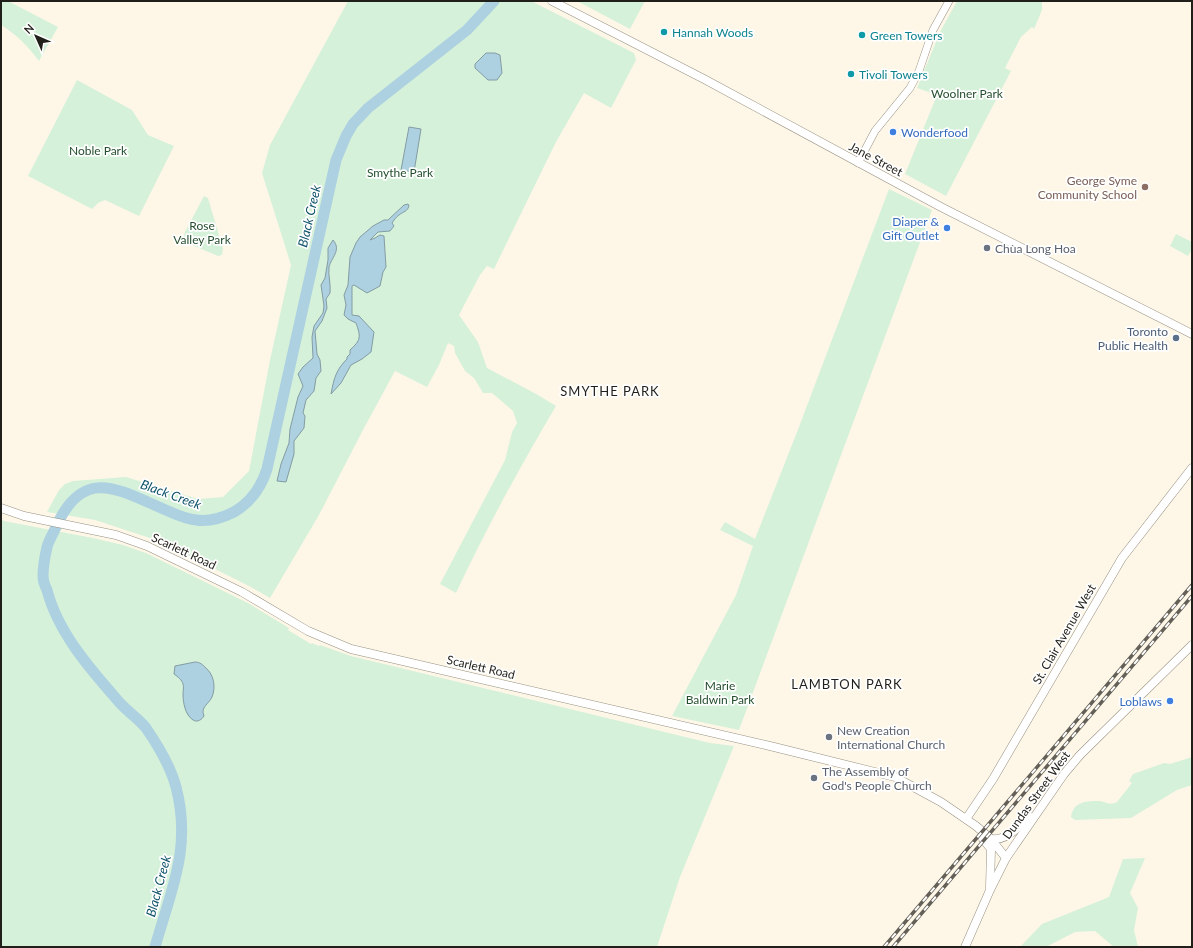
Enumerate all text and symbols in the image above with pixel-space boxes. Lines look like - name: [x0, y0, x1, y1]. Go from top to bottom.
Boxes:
- north arrow: [16, 16, 56, 56]
- text: N: [21, 21, 36, 36]
- place label: Hannah Woods: [672, 25, 753, 40]
- marker: Hannah Woods: [659, 27, 669, 37]
- place label: Green Towers: [870, 28, 942, 43]
- marker: Green Towers: [857, 30, 867, 40]
- place label: Tivoli Towers: [859, 67, 928, 82]
- marker: Tivoli Towers: [846, 69, 856, 79]
- park label: Woolner Park: [931, 86, 1004, 101]
- place label: Wonderfood: [901, 125, 968, 140]
- marker: Wonderfood: [888, 127, 898, 137]
- street label: Jane Street: [847, 139, 906, 180]
- park label: Noble Park: [69, 143, 128, 158]
- park label: Smythe Park: [367, 165, 434, 180]
- place label: George Syme Community School: [1038, 173, 1137, 202]
- marker: George Syme Community School: [1140, 182, 1150, 192]
- water label: Black Creek: [294, 183, 324, 249]
- place label: Diaper & Gift Outlet: [882, 214, 940, 243]
- park label: Rose Valley Park: [173, 218, 232, 247]
- marker: Diaper & Gift Outlet: [942, 223, 952, 233]
- place label: Chùa Long Hoa: [995, 241, 1076, 256]
- marker: Chùa Long Hoa: [982, 243, 992, 253]
- place label: Toronto Public Health: [1098, 324, 1168, 353]
- marker: Toronto Public Health: [1171, 333, 1181, 343]
- district label: SMYTHE PARK: [560, 383, 660, 399]
- water label: Black Creek: [139, 476, 204, 513]
- street label: Scarlett Road: [149, 530, 219, 572]
- street label: St. Clair Avenue West: [1029, 581, 1099, 687]
- street label: Scarlett Road: [445, 652, 517, 682]
- district label: LAMBTON PARK: [791, 676, 903, 692]
- park label: Marie Baldwin Park: [686, 678, 755, 707]
- place label: Loblaws: [1119, 694, 1162, 709]
- marker: Loblaws: [1165, 696, 1175, 706]
- place label: New Creation International Church: [837, 723, 945, 752]
- marker: New Creation International Church: [824, 732, 834, 742]
- street label: Dundas Street West: [999, 747, 1073, 842]
- place label: The Assembly of God's People Church: [822, 764, 932, 793]
- marker: The Assembly of God's People Church: [809, 773, 819, 783]
- water label: Black Creek: [142, 853, 174, 919]

